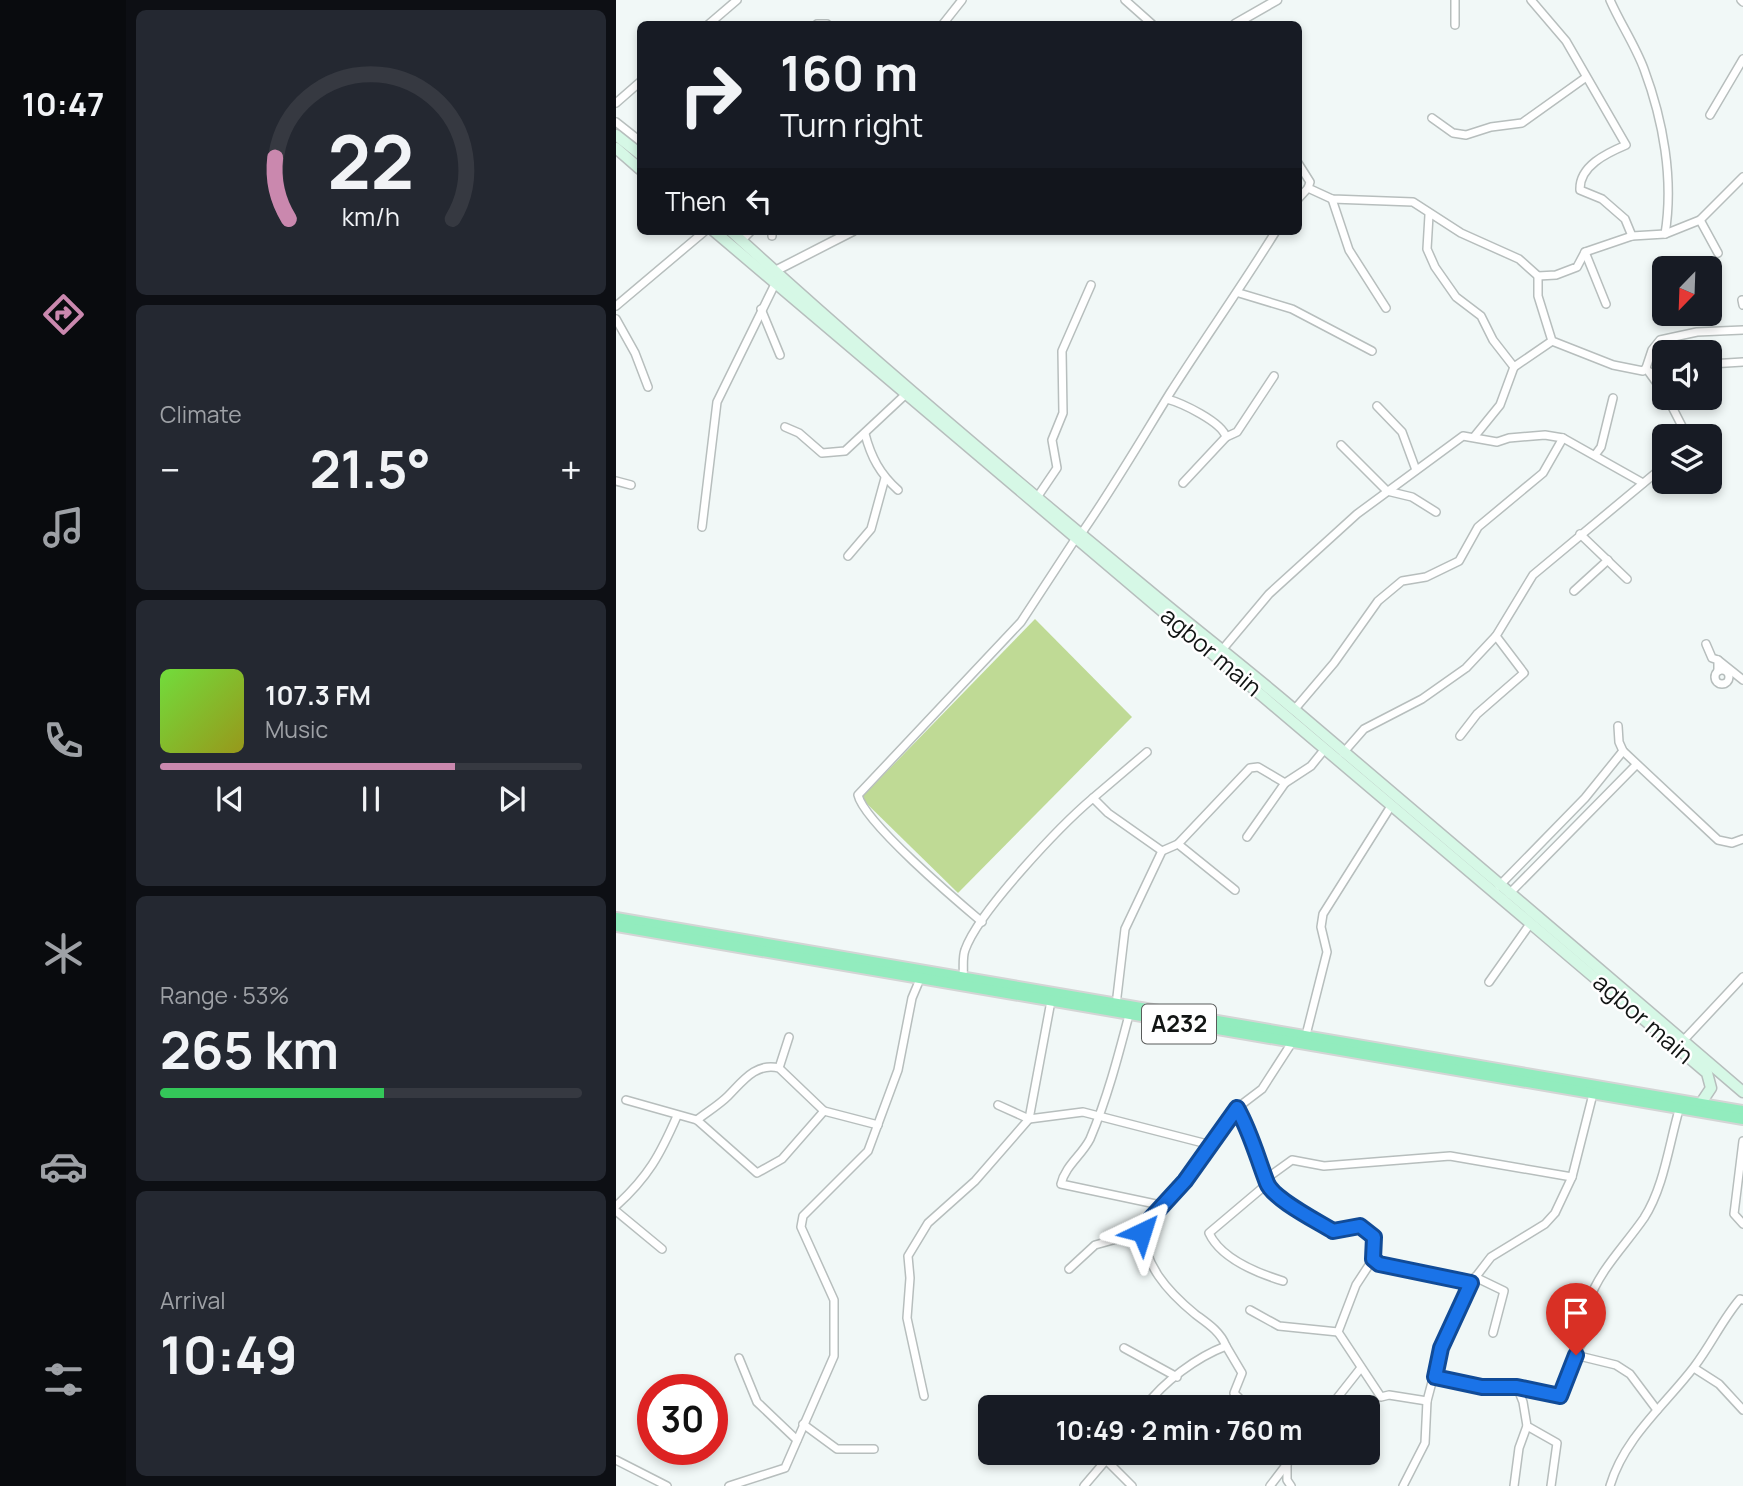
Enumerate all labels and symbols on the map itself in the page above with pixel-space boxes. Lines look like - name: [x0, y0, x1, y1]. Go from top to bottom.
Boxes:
- north arrow: [1652, 256, 1722, 326]
- street label: agbor main: [1154, 599, 1270, 703]
- street label: agbor main: [1587, 965, 1701, 1071]
- road number: A232: [1142, 1004, 1216, 1044]
- position arrow: [1105, 1195, 1179, 1269]
- pin: [1546, 1283, 1606, 1355]
- speed limit sign: 30: [637, 1374, 728, 1465]

